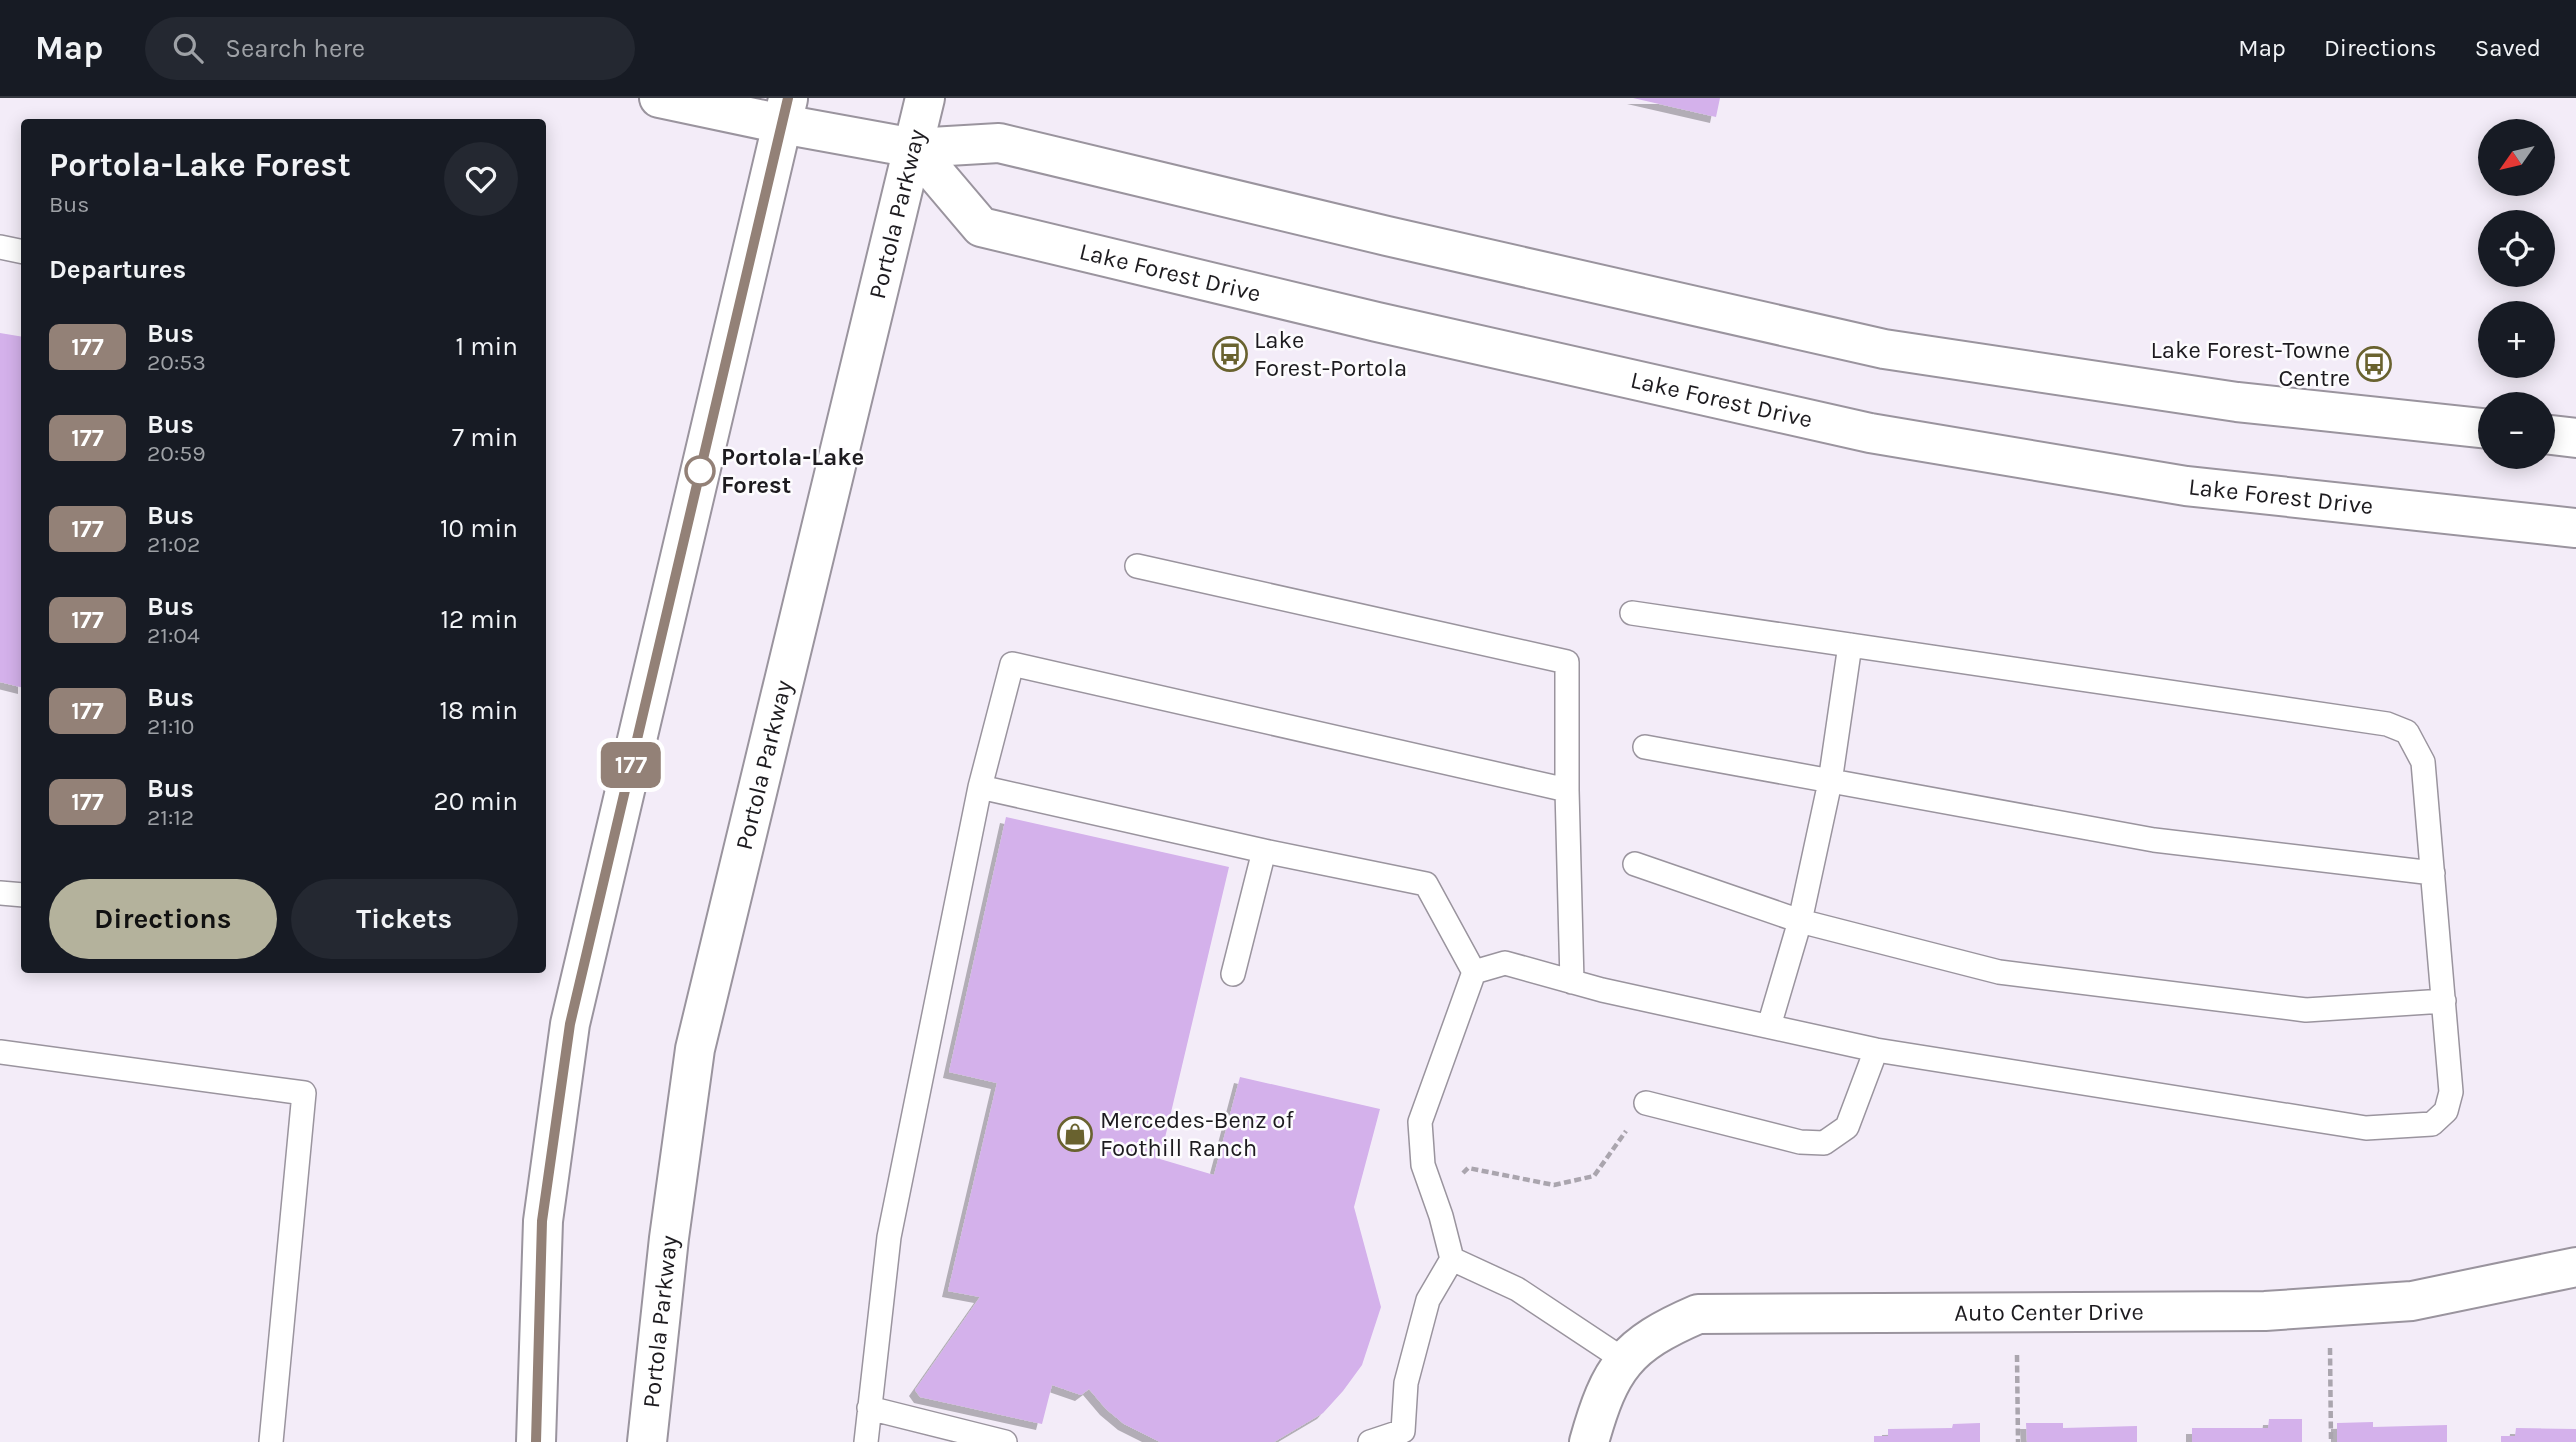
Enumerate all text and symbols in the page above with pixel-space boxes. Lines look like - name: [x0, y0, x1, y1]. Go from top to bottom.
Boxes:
- search box: [145, 17, 635, 80]
- text: Map: [35, 29, 103, 67]
- icon: search: [169, 29, 207, 67]
- text: Search here: [225, 33, 365, 64]
- text: Map: [2238, 34, 2286, 62]
- text: Directions: [2324, 34, 2437, 62]
- text: Saved: [2475, 34, 2541, 62]
- north arrow: [2478, 119, 2555, 196]
- map controls: [2478, 119, 2555, 469]
- street label: Portola Parkway: [863, 126, 931, 302]
- button: heart: [444, 142, 518, 216]
- text: Portola-Lake Forest: [49, 146, 351, 184]
- text: Bus: [49, 191, 89, 218]
- button: locate: [2478, 210, 2555, 287]
- street label: Lake Forest Drive: [1077, 237, 1264, 308]
- text: Departures: [49, 254, 186, 285]
- button: +: [2478, 301, 2555, 378]
- text: Bus: [147, 318, 194, 349]
- place label: Lake Forest-Portola: [1254, 326, 1407, 382]
- text: 1 min: [455, 331, 518, 362]
- text: 177: [71, 333, 104, 361]
- bus stop icon: Lake Forest-Portola: [1211, 335, 1249, 373]
- place label: Lake Forest-Towne Centre: [2151, 336, 2350, 392]
- bus stop icon: Lake Forest-Towne Centre: [2355, 345, 2393, 383]
- text: 20:53: [147, 349, 206, 376]
- street label: Lake Forest Drive: [1628, 366, 1815, 434]
- button: −: [2478, 392, 2555, 469]
- text: Bus: [147, 409, 194, 440]
- text: 7 min: [452, 422, 518, 453]
- text: 177: [71, 424, 104, 452]
- text: 20:59: [147, 440, 206, 467]
- place label: Portola-Lake Forest: [721, 443, 864, 499]
- marker: Portola-Lake Forest: [685, 456, 715, 486]
- street label: Lake Forest Drive: [2187, 472, 2375, 520]
- text: Bus: [147, 500, 194, 531]
- text: 10 min: [440, 513, 518, 544]
- text: 177: [71, 515, 104, 543]
- text: 21:02: [147, 531, 200, 558]
- text: Bus: [147, 591, 194, 622]
- text: 12 min: [440, 604, 518, 635]
- text: 177: [71, 606, 104, 634]
- text: 21:04: [147, 622, 200, 649]
- street label: Portola Parkway: [730, 678, 798, 853]
- text: Bus: [147, 682, 194, 713]
- text: 18 min: [439, 695, 518, 726]
- text: 177: [71, 697, 104, 725]
- text: 21:10: [147, 713, 194, 740]
- line badge: 177: [591, 742, 671, 788]
- text: 177: [615, 751, 647, 779]
- text: Bus: [147, 773, 194, 804]
- text: 20 min: [434, 786, 518, 817]
- text: 177: [71, 788, 104, 816]
- text: 21:12: [147, 804, 194, 831]
- button: Directions: [49, 879, 277, 959]
- button: Tickets: [291, 879, 518, 959]
- place label: Mercedes-Benz of Foothill Ranch: [1100, 1106, 1294, 1162]
- shop icon: Mercedes-Benz of Foothill Ranch: [1056, 1115, 1094, 1153]
- street label: Portola Parkway: [637, 1234, 683, 1409]
- street label: Auto Center Drive: [1954, 1298, 2144, 1327]

